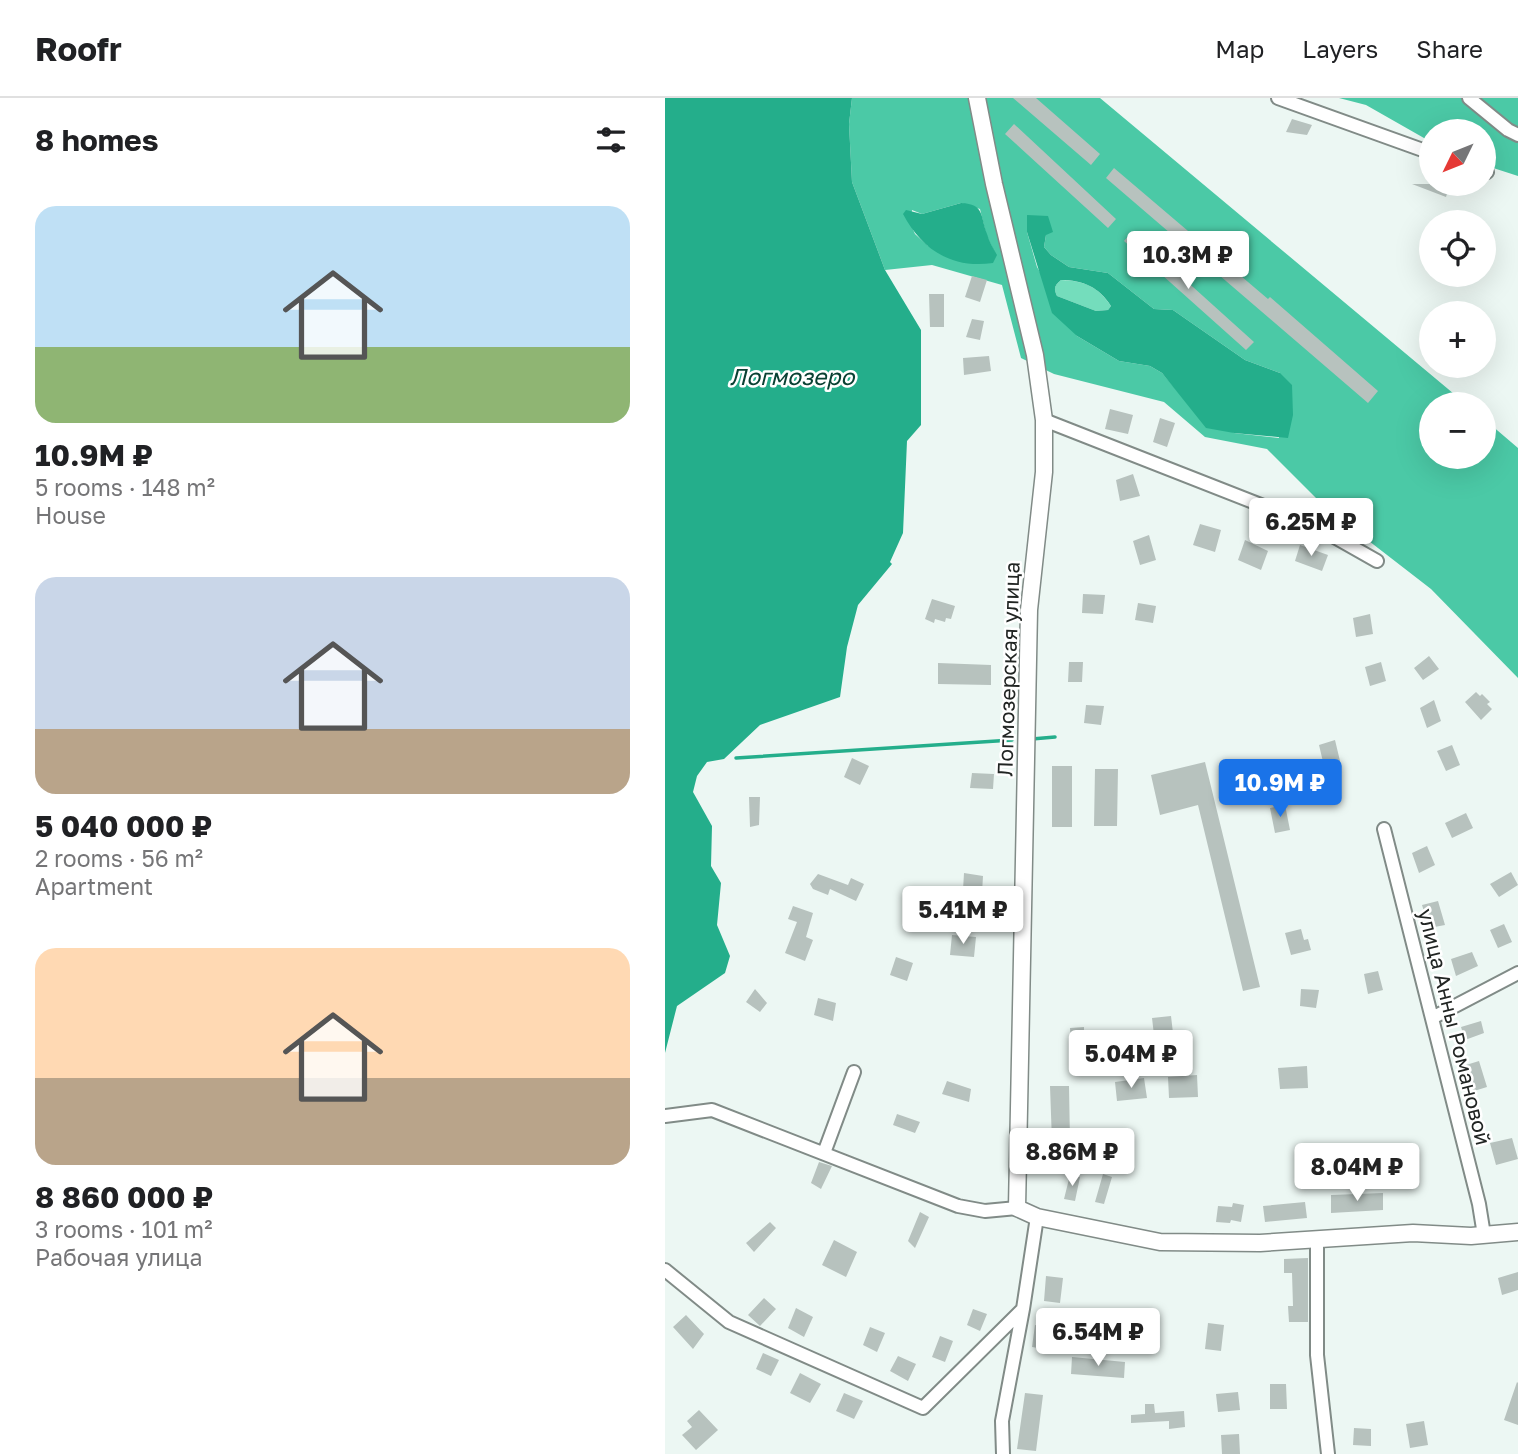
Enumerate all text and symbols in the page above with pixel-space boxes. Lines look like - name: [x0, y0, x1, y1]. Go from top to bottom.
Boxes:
- text: Roofr: [35, 29, 122, 68]
- text: Map: [1215, 34, 1264, 63]
- text: Layers: [1302, 34, 1378, 63]
- text: Share: [1416, 34, 1483, 63]
- north arrow: [1419, 119, 1496, 196]
- map controls: [1419, 119, 1496, 469]
- icon: filters: [592, 121, 630, 159]
- text: 8 homes: [35, 122, 159, 158]
- button: locate: [1419, 210, 1496, 287]
- pin: 10.3M ₽: [1123, 232, 1253, 291]
- text: 10.3M ₽: [1143, 240, 1233, 268]
- icon: home: [270, 252, 396, 378]
- button: +: [1419, 301, 1496, 378]
- water label: Логмозеро: [730, 362, 855, 390]
- button: −: [1419, 392, 1496, 469]
- text: 10.9M ₽: [35, 437, 153, 473]
- text: 5 rooms · 148 m²: [35, 473, 215, 501]
- pin: 6.25M ₽: [1246, 498, 1376, 558]
- text: House: [35, 501, 106, 529]
- text: 6.25M ₽: [1265, 507, 1357, 535]
- street label: Логмозерская улица: [991, 561, 1025, 777]
- icon: home: [270, 623, 396, 749]
- pin: 10.9M ₽: [1215, 760, 1345, 819]
- text: 10.9M ₽: [1235, 768, 1325, 796]
- text: 5 040 000 ₽: [35, 808, 212, 844]
- text: 2 rooms · 56 m²: [35, 844, 203, 872]
- text: Apartment: [35, 872, 153, 900]
- pin: 5.41M ₽: [898, 886, 1028, 946]
- text: 5.41M ₽: [918, 895, 1008, 923]
- street label: улица Анны Романовой: [1413, 906, 1497, 1148]
- icon: home: [270, 994, 396, 1120]
- pin: 5.04M ₽: [1066, 1030, 1196, 1090]
- text: 5.04M ₽: [1085, 1039, 1177, 1067]
- pin: 8.86M ₽: [1007, 1128, 1137, 1188]
- text: 8.86M ₽: [1025, 1137, 1119, 1165]
- pin: 8.04M ₽: [1292, 1144, 1422, 1203]
- text: 8.04M ₽: [1310, 1152, 1404, 1180]
- text: 8 860 000 ₽: [35, 1179, 213, 1215]
- text: 3 rooms · 101 m²: [35, 1215, 212, 1243]
- text: Рабочая улица: [35, 1243, 203, 1271]
- pin: 6.54M ₽: [1033, 1308, 1163, 1368]
- text: 6.54M ₽: [1052, 1317, 1144, 1345]

